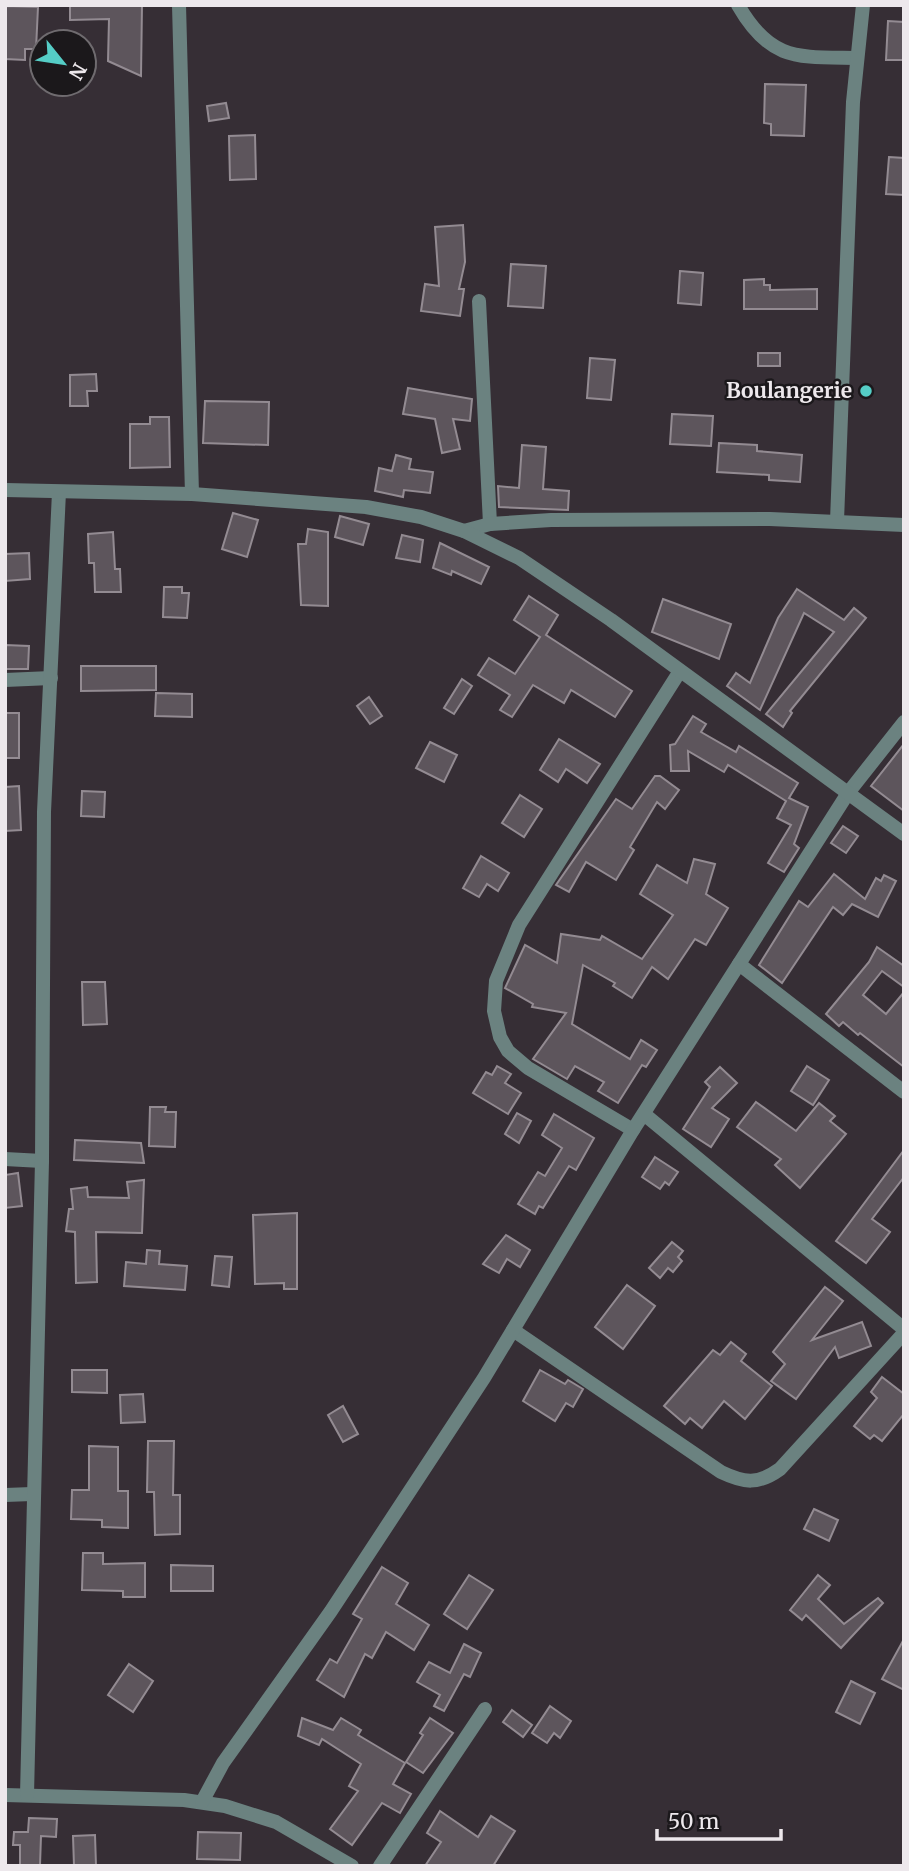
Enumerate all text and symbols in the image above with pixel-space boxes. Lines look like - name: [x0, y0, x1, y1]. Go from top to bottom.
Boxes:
- north arrow: [28, 28, 98, 98]
- text: N: [64, 59, 92, 84]
- place label: Boulangerie: [726, 377, 852, 404]
- marker: Boulangerie: [858, 383, 874, 399]
- scale bar: [657, 1798, 781, 1842]
- text: 50 m: [668, 1808, 719, 1835]

